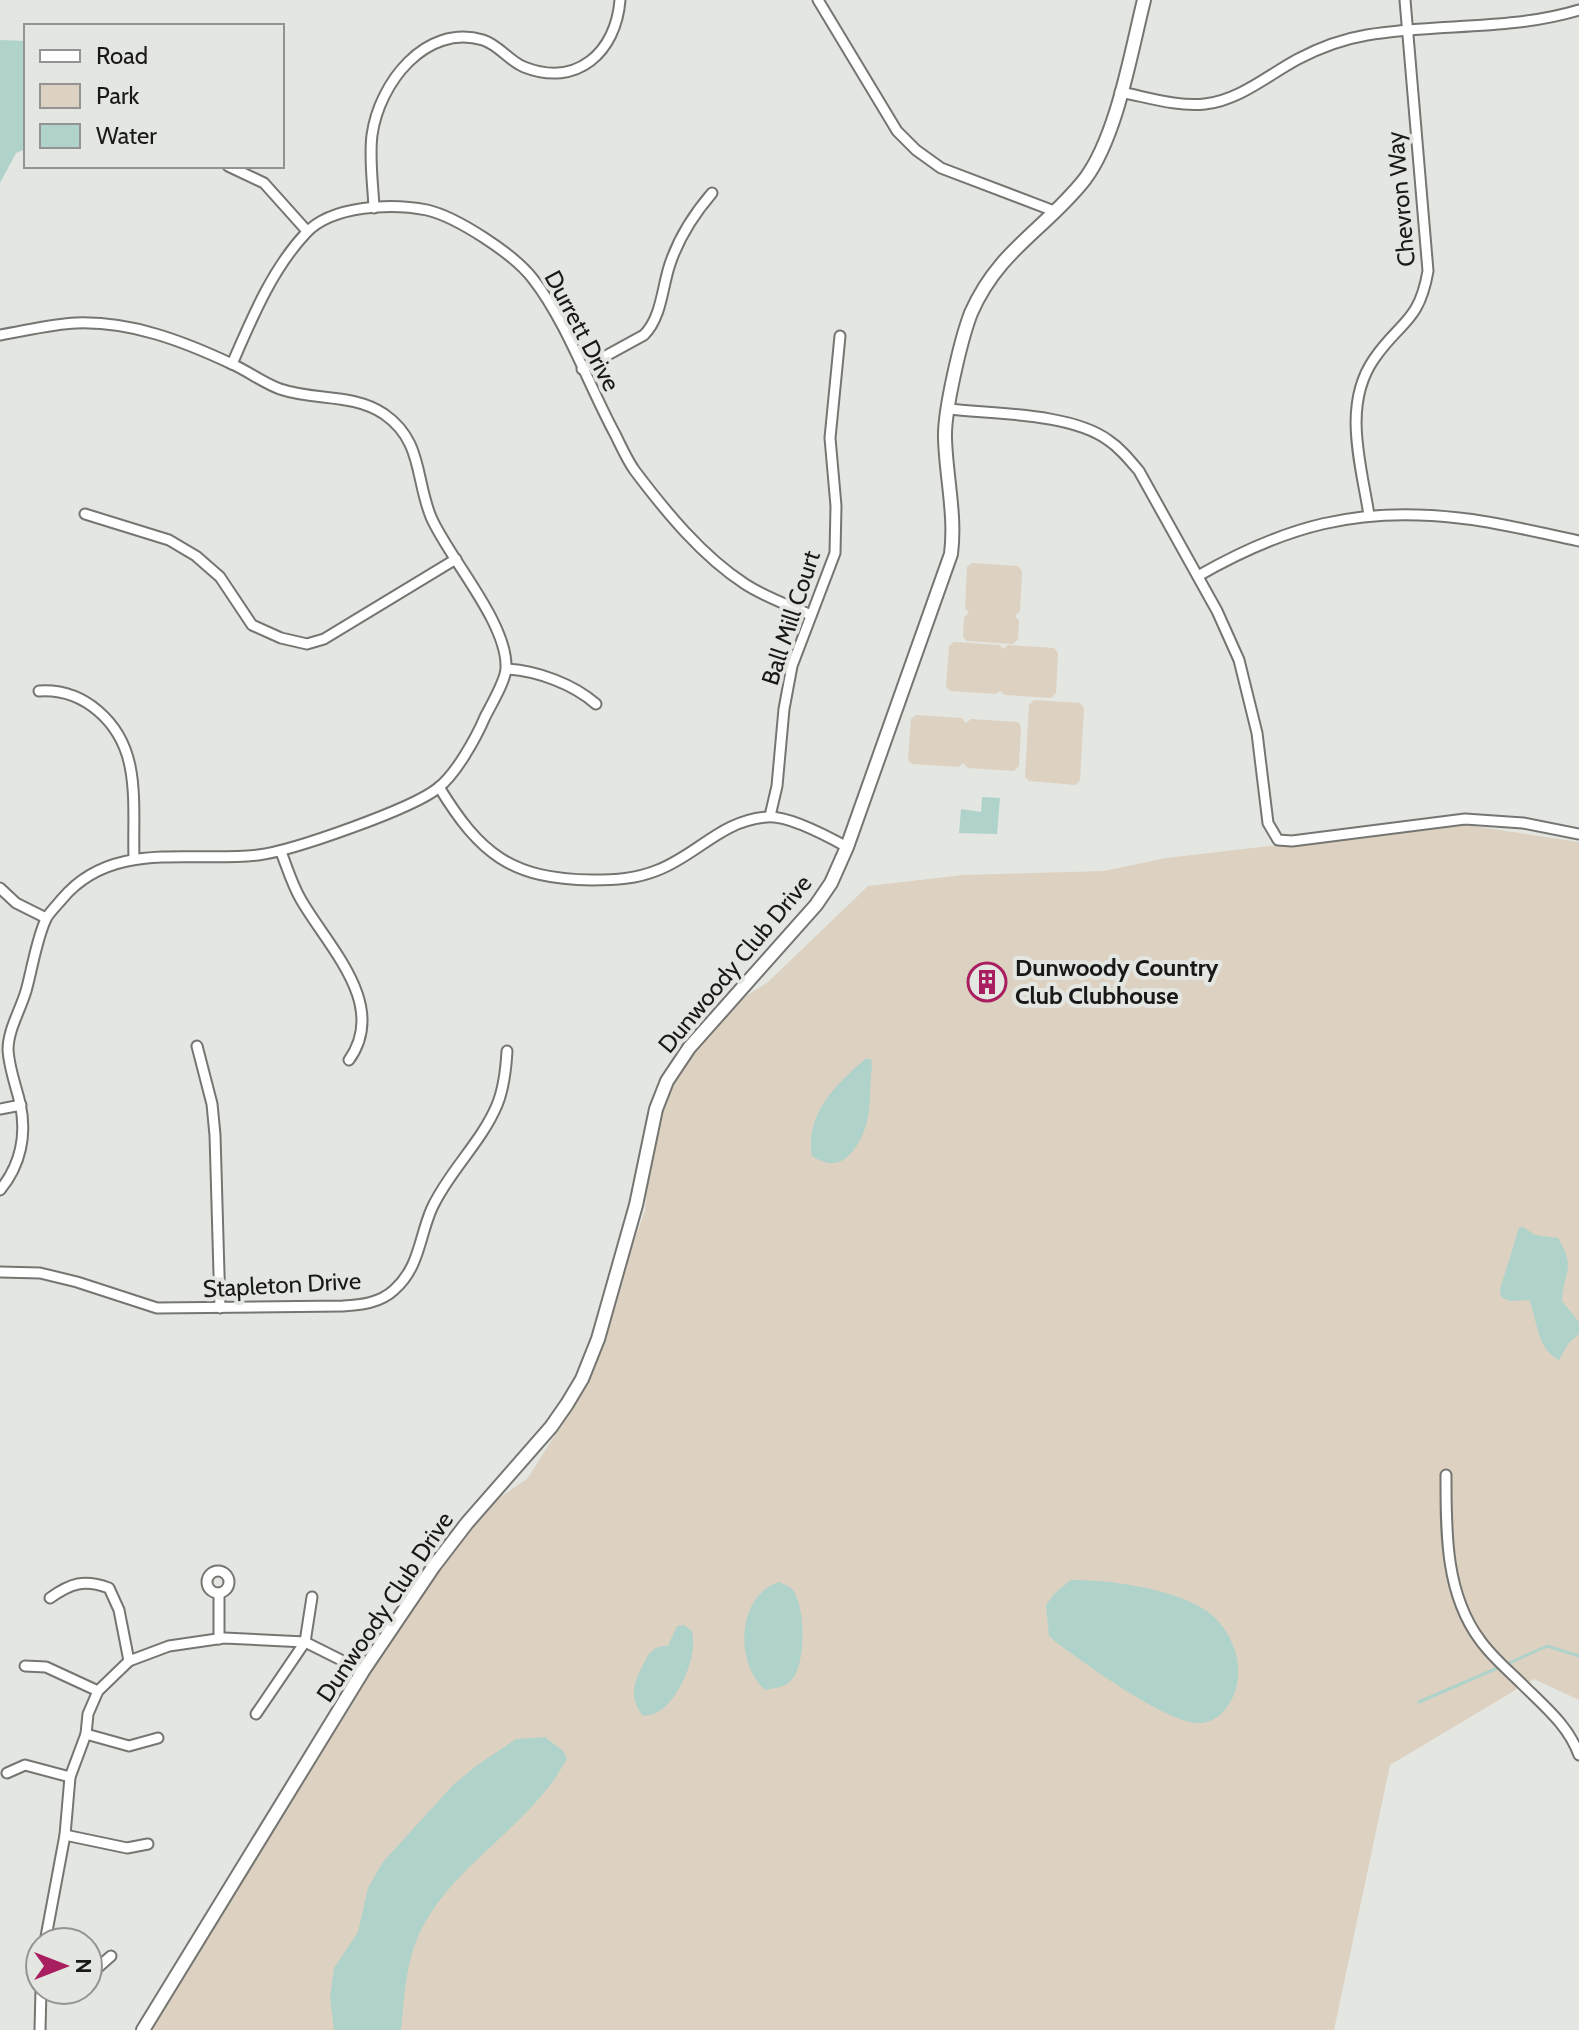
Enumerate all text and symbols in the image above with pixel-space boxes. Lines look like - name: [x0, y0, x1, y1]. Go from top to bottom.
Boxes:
- legend: [24, 24, 284, 168]
- text: Road: [96, 41, 148, 70]
- text: Park: [96, 81, 139, 110]
- text: Water: [96, 121, 157, 150]
- street label: Chevron Way: [1380, 130, 1421, 268]
- street label: Durrett Drive: [539, 265, 626, 396]
- street label: Ball Mill Court: [755, 547, 826, 689]
- street label: Dunwoody Club Drive: [652, 869, 817, 1058]
- place label: Dunwoody Country Club Clubhouse: [1015, 953, 1219, 1010]
- building icon: Dunwoody Country Club Clubhouse: [966, 961, 1008, 1003]
- street label: Stapleton Drive: [202, 1266, 362, 1303]
- street label: Dunwoody Club Drive: [310, 1506, 459, 1707]
- north arrow: [24, 1926, 104, 2006]
- text: N: [70, 1958, 97, 1974]

